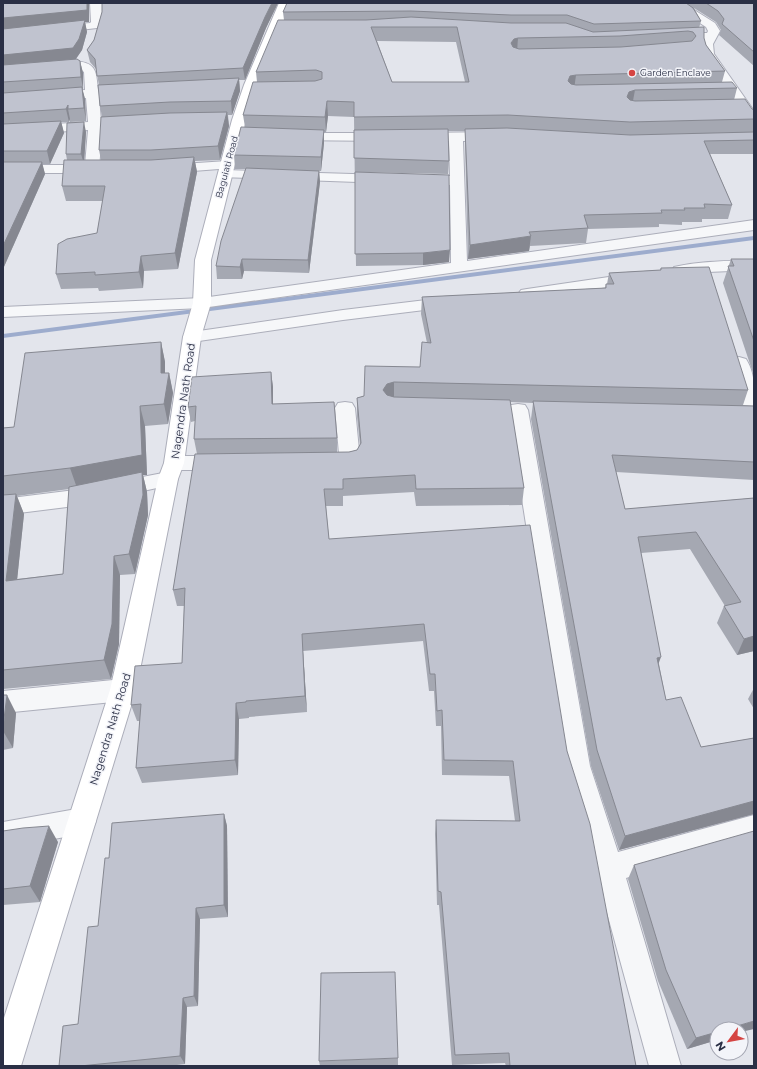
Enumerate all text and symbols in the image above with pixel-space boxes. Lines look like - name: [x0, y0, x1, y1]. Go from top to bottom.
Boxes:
- place label: Garden Enclave: [640, 67, 711, 78]
- marker: Garden Enclave: [627, 68, 637, 78]
- street label: Baguiati Road: [213, 135, 240, 199]
- street label: Nagendra Nath Road: [168, 342, 198, 460]
- street label: Nagendra Nath Road: [86, 671, 134, 787]
- north arrow: [709, 1021, 749, 1061]
- text: N: [712, 1039, 729, 1054]

